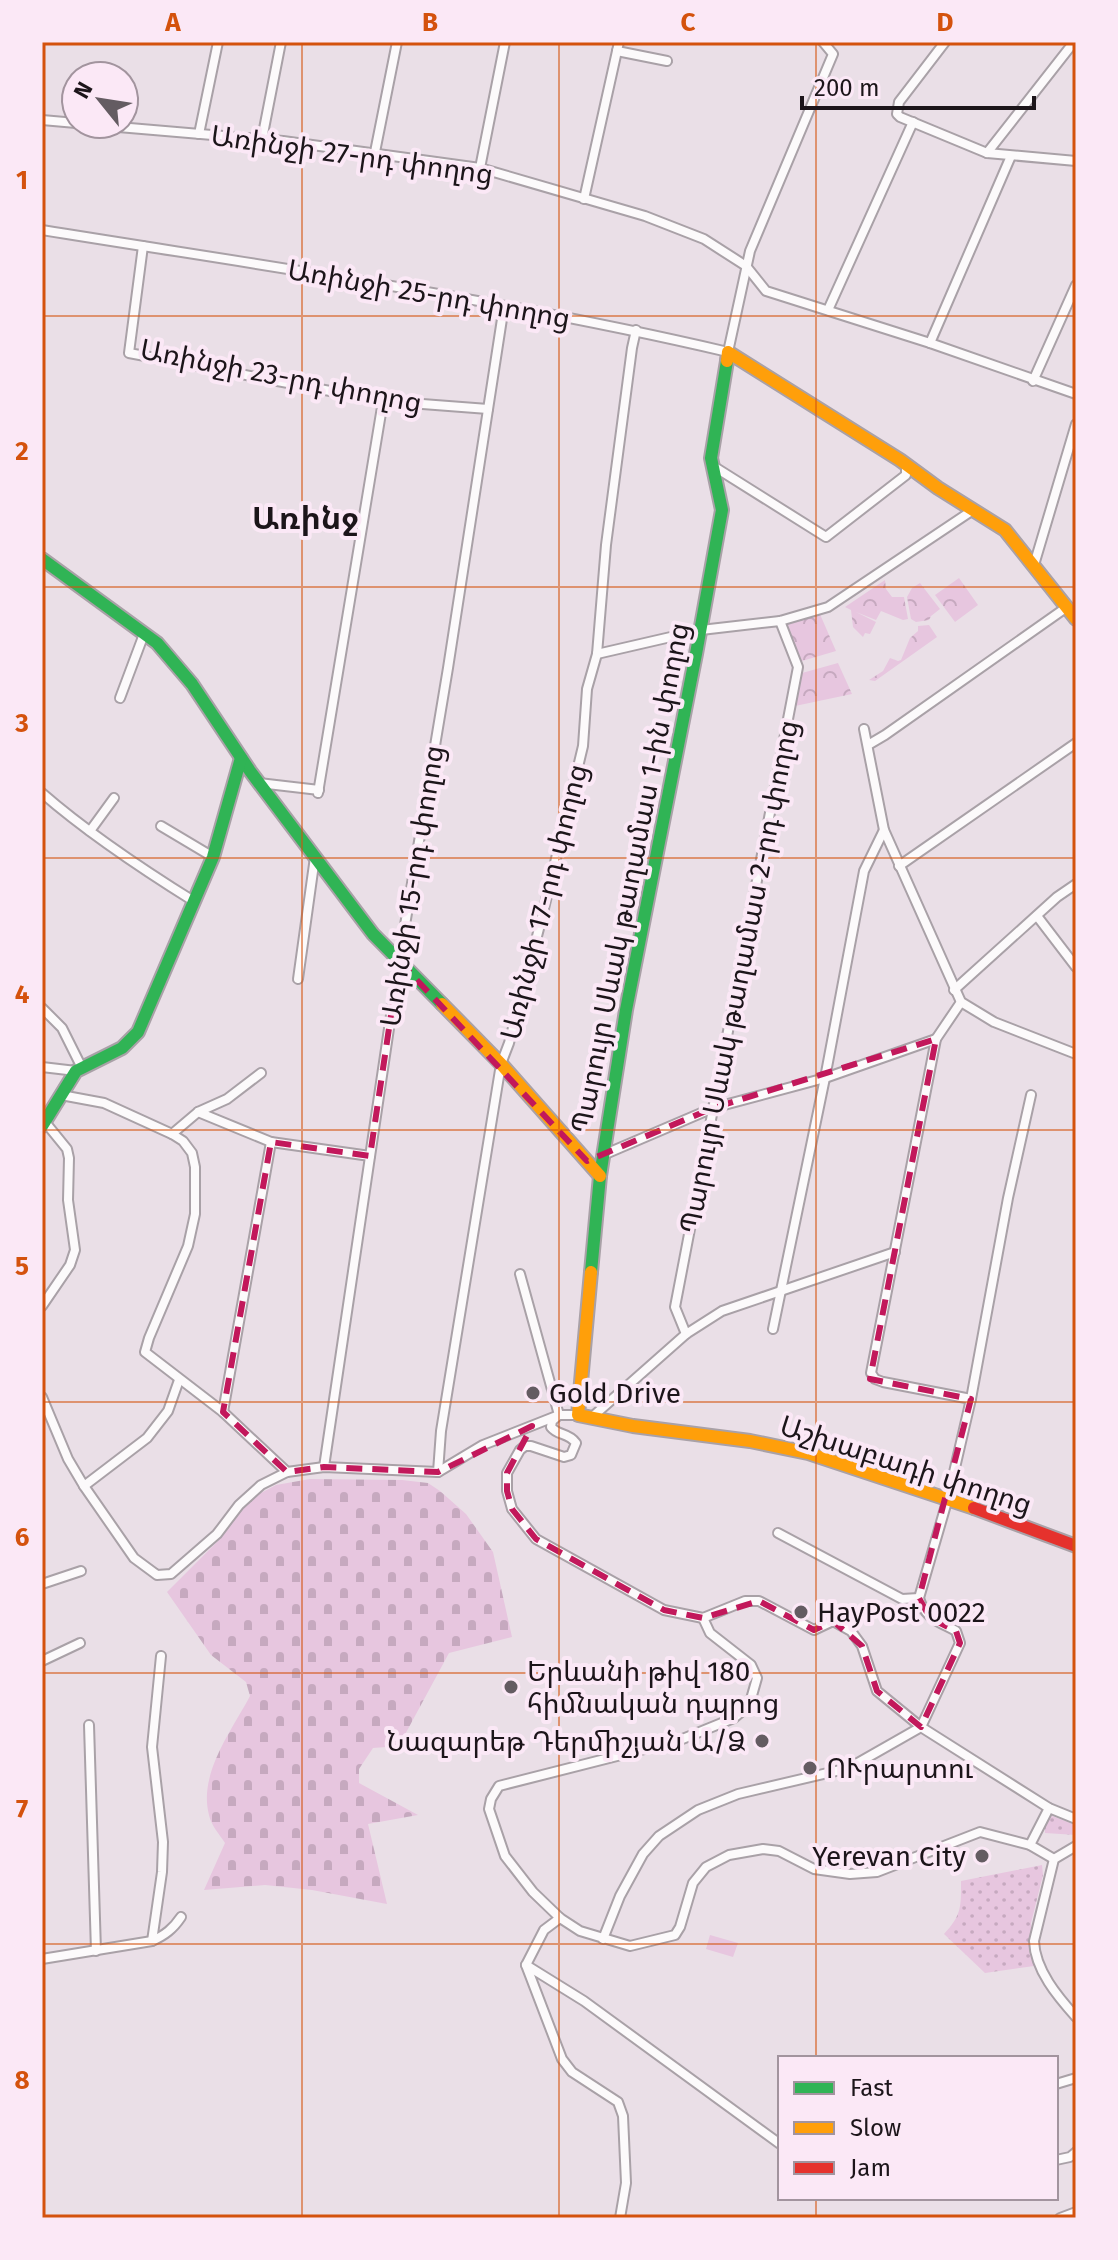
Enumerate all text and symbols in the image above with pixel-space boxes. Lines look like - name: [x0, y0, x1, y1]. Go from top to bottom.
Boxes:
- text: A: [164, 7, 181, 38]
- text: B: [422, 7, 438, 38]
- text: C: [681, 7, 696, 38]
- text: D: [937, 7, 954, 38]
- north arrow: [60, 60, 140, 140]
- scale bar: [802, 60, 1034, 110]
- text: 200 m: [814, 74, 880, 102]
- text: N: [68, 77, 98, 103]
- street label: Առինջի 27-րդ փողոց: [209, 119, 495, 191]
- text: 1: [16, 165, 28, 196]
- street label: Առինջի 25-րդ փողոց: [285, 253, 573, 335]
- street label: Առինջի 23-րդ փողոց: [137, 333, 425, 419]
- text: 2: [15, 436, 29, 467]
- district label: Առինջ: [252, 499, 358, 537]
- street label: Պարույր Սևակ թաղամաս 1-ին փողոց: [564, 620, 696, 1136]
- text: 3: [14, 708, 29, 739]
- street label: Պարույր Սևակ թաղամաս 2-րդ փողոց: [673, 717, 805, 1237]
- street label: Առինջի 15-րդ փողոց: [373, 743, 451, 1029]
- street label: Առինջի 17-րդ փողոց: [494, 761, 594, 1043]
- text: 4: [15, 979, 30, 1010]
- text: 5: [15, 1251, 29, 1282]
- place label: Gold Drive: [549, 1377, 681, 1410]
- marker: Gold Drive: [524, 1384, 542, 1402]
- street label: Աշխաբադի փողոց: [776, 1409, 1036, 1521]
- text: 6: [15, 1522, 30, 1553]
- place label: HayPost 0022: [817, 1596, 986, 1629]
- marker: HayPost 0022: [792, 1603, 810, 1621]
- place label: Երևանի թիվ 180 հիմնական դպրոց: [527, 1655, 779, 1720]
- marker: Երևանի թիվ 180 հիմնական դպրոց: [502, 1678, 520, 1696]
- place label: Նազարեթ Դերմիշյան Ա/Ձ: [387, 1725, 746, 1758]
- marker: Նազարեթ Դերմիշյան Ա/Ձ: [753, 1732, 771, 1750]
- place label: ՈՒրարտու: [826, 1752, 973, 1785]
- marker: ՈՒրարտու: [801, 1759, 819, 1777]
- text: 7: [16, 1794, 28, 1825]
- place label: Yerevan City: [812, 1840, 966, 1873]
- marker: Yerevan City: [973, 1847, 991, 1865]
- legend: [778, 2056, 1058, 2200]
- text: 8: [14, 2065, 30, 2096]
- text: Fast: [850, 2074, 893, 2102]
- text: Slow: [850, 2114, 901, 2142]
- text: Jam: [850, 2154, 891, 2182]

